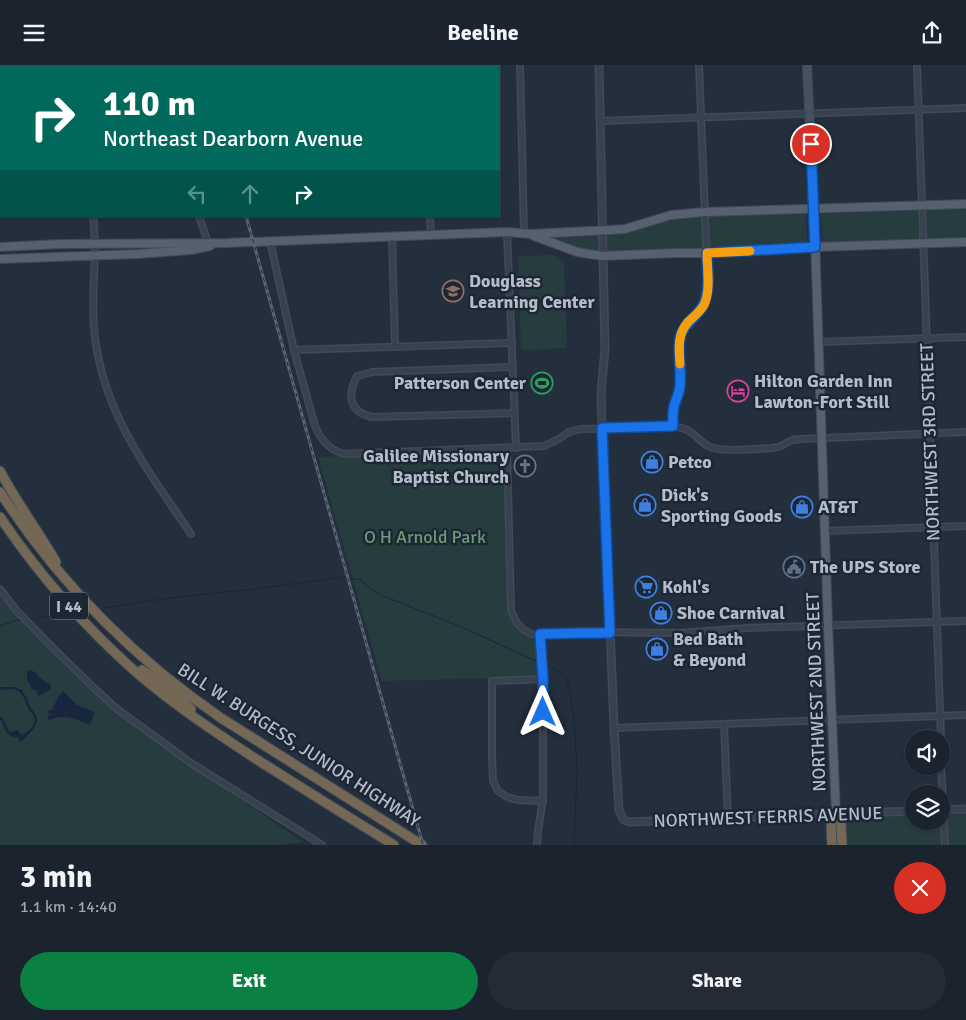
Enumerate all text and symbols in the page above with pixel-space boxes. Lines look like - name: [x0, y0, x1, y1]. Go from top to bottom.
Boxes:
- icon: menu: [20, 19, 48, 47]
- text: Beeline: [447, 19, 519, 46]
- icon: share: [918, 19, 946, 47]
- text: 110 m: [103, 82, 196, 125]
- icon: right: [20, 85, 85, 150]
- pin: [790, 123, 832, 165]
- text: Northeast Dearborn Avenue: [103, 125, 363, 152]
- icon: arrive: [797, 130, 825, 158]
- icon: left: [183, 180, 211, 208]
- icon: ahead: [236, 180, 264, 208]
- icon: right: [289, 180, 317, 208]
- place label: Douglass Learning Center: [469, 270, 595, 313]
- school or university icon: Douglass Learning Center: [441, 279, 465, 303]
- street label: NORTHWEST 3RD STREET: [916, 343, 944, 541]
- place label: Hilton Garden Inn Lawton-Fort Still: [754, 370, 893, 413]
- sports icon: Patterson Center: [530, 371, 554, 395]
- place label: Patterson Center: [394, 372, 527, 394]
- hotel icon: Hilton Garden Inn Lawton-Fort Still: [726, 379, 750, 403]
- place label: Galilee Missionary Baptist Church: [363, 445, 509, 488]
- shop icon: Petco: [640, 450, 664, 474]
- place label: Petco: [668, 451, 712, 473]
- church icon: Galilee Missionary Baptist Church: [513, 454, 537, 478]
- place label: Dick's Sporting Goods: [661, 484, 782, 527]
- shop icon: Dick's Sporting Goods: [633, 493, 657, 517]
- shop icon: AT&T: [790, 495, 814, 519]
- place label: AT&T: [818, 496, 859, 518]
- park label: O H Arnold Park: [364, 526, 486, 548]
- public building icon: The UPS Store: [782, 555, 806, 579]
- place label: The UPS Store: [810, 556, 920, 578]
- supermarket icon: Kohl's: [634, 575, 658, 599]
- place label: Kohl's: [662, 576, 709, 598]
- street label: NORTHWEST 2ND STREET: [802, 592, 830, 792]
- road number: I 44: [50, 593, 88, 619]
- shop icon: Shoe Carnival: [649, 601, 673, 625]
- place label: Shoe Carnival: [677, 602, 785, 624]
- place label: Bed Bath & Beyond: [673, 628, 747, 671]
- shop icon: Bed Bath & Beyond: [645, 637, 669, 661]
- street label: BILL W. BURGESS, JUNIOR HIGHWAY: [174, 658, 424, 832]
- position arrow: [516, 685, 568, 737]
- map controls: [905, 730, 950, 830]
- button: sound: [905, 730, 950, 775]
- button: layers: [905, 785, 950, 830]
- street label: NORTHWEST FERRIS AVENUE: [653, 802, 883, 832]
- text: 3 min: [20, 859, 92, 896]
- button: close: [894, 862, 946, 914]
- text: 1.1 km · 14:40: [20, 897, 117, 917]
- button: Exit: [20, 952, 478, 1010]
- button: Share: [488, 952, 946, 1010]

